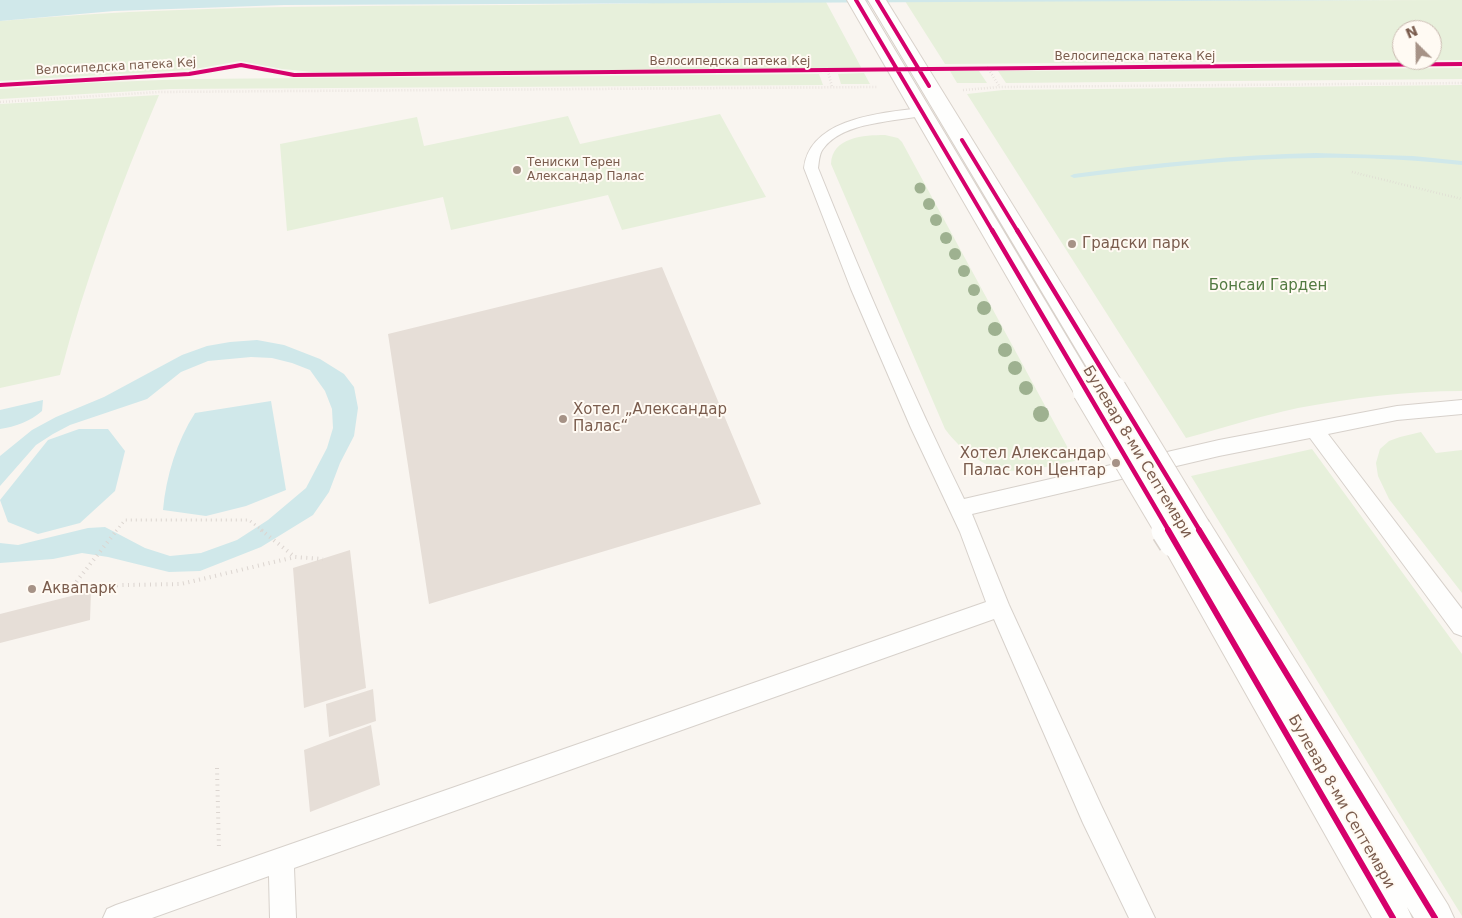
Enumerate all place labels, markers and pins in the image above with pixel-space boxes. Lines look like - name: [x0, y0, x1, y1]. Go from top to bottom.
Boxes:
- place label: Тениски Терен Александар Палас: [527, 156, 644, 184]
- marker: Тениски Терен Александар Палас: [511, 164, 523, 176]
- place label: Градски парк: [1082, 235, 1190, 253]
- marker: Градски парк: [1066, 238, 1078, 250]
- place label: Хотел „Александар Палас“: [573, 401, 727, 436]
- marker: Хотел „Александар Палас“: [557, 413, 569, 425]
- place label: Хотел Александар Палас кон Центар: [960, 445, 1106, 480]
- marker: Хотел Александар Палас кон Центар: [1110, 457, 1122, 469]
- place label: Аквапарк: [42, 580, 117, 598]
- marker: Аквапарк: [26, 583, 38, 595]

